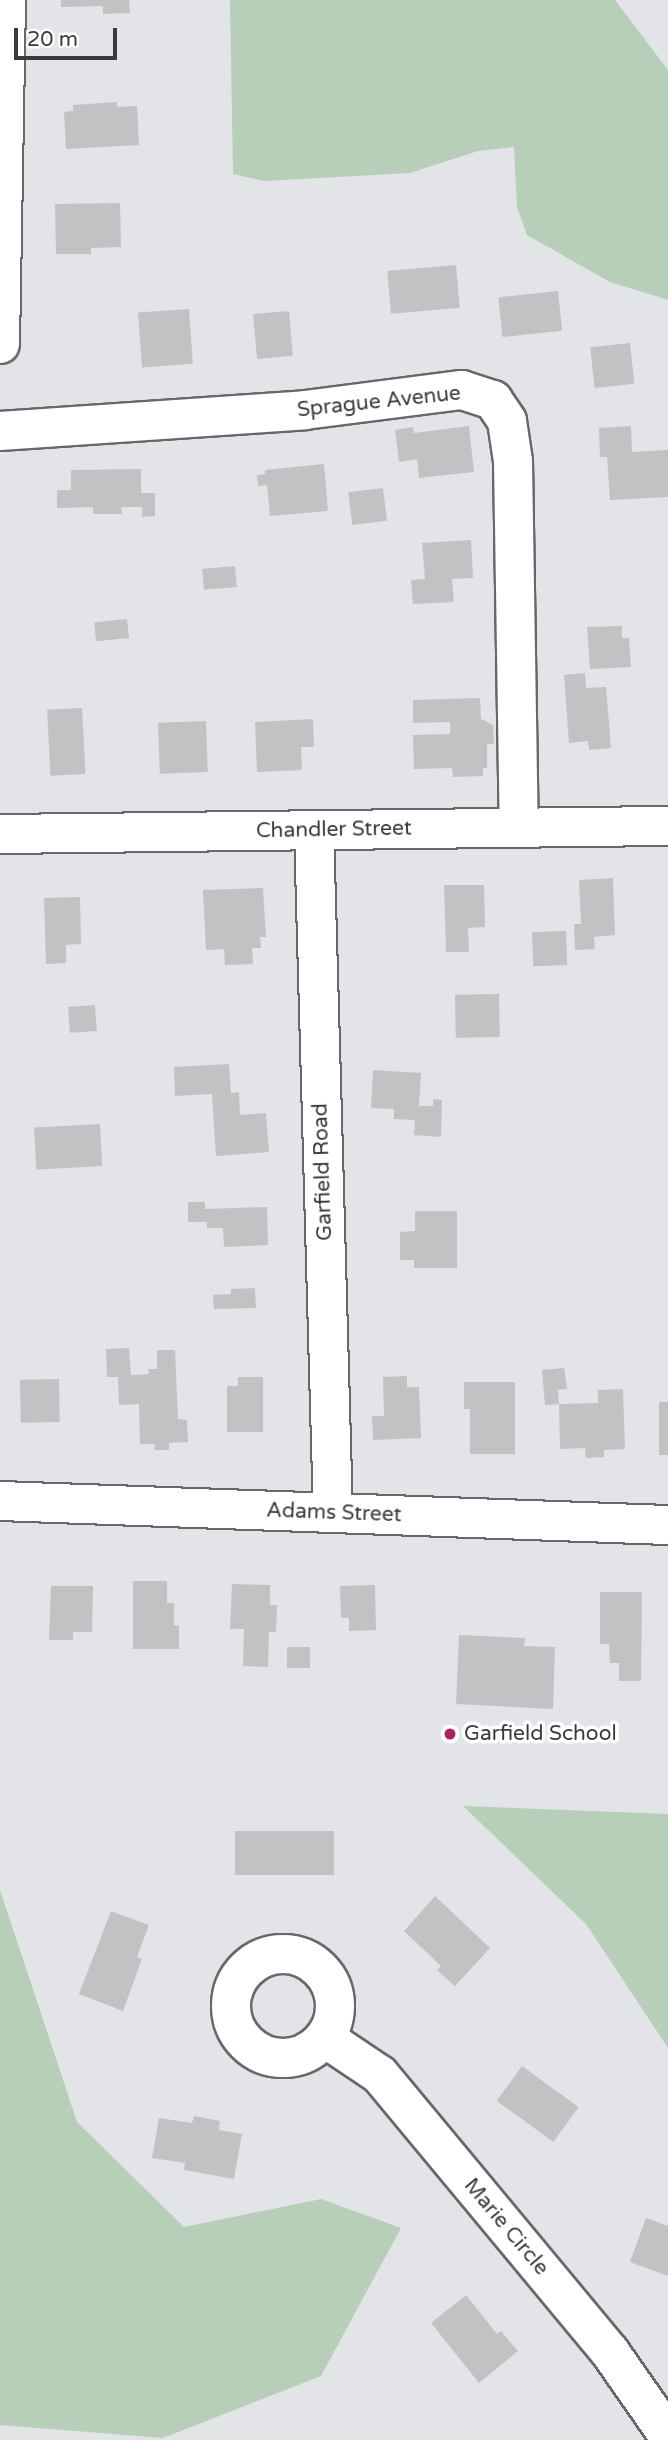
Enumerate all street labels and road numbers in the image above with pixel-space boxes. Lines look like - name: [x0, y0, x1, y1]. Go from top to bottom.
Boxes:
- street label: Sprague Avenue: [296, 381, 462, 423]
- street label: Chandler Street: [256, 816, 412, 844]
- street label: Garfield Road: [308, 1103, 338, 1241]
- street label: Adams Street: [266, 1498, 402, 1528]
- street label: Marie Circle: [458, 2173, 554, 2281]

